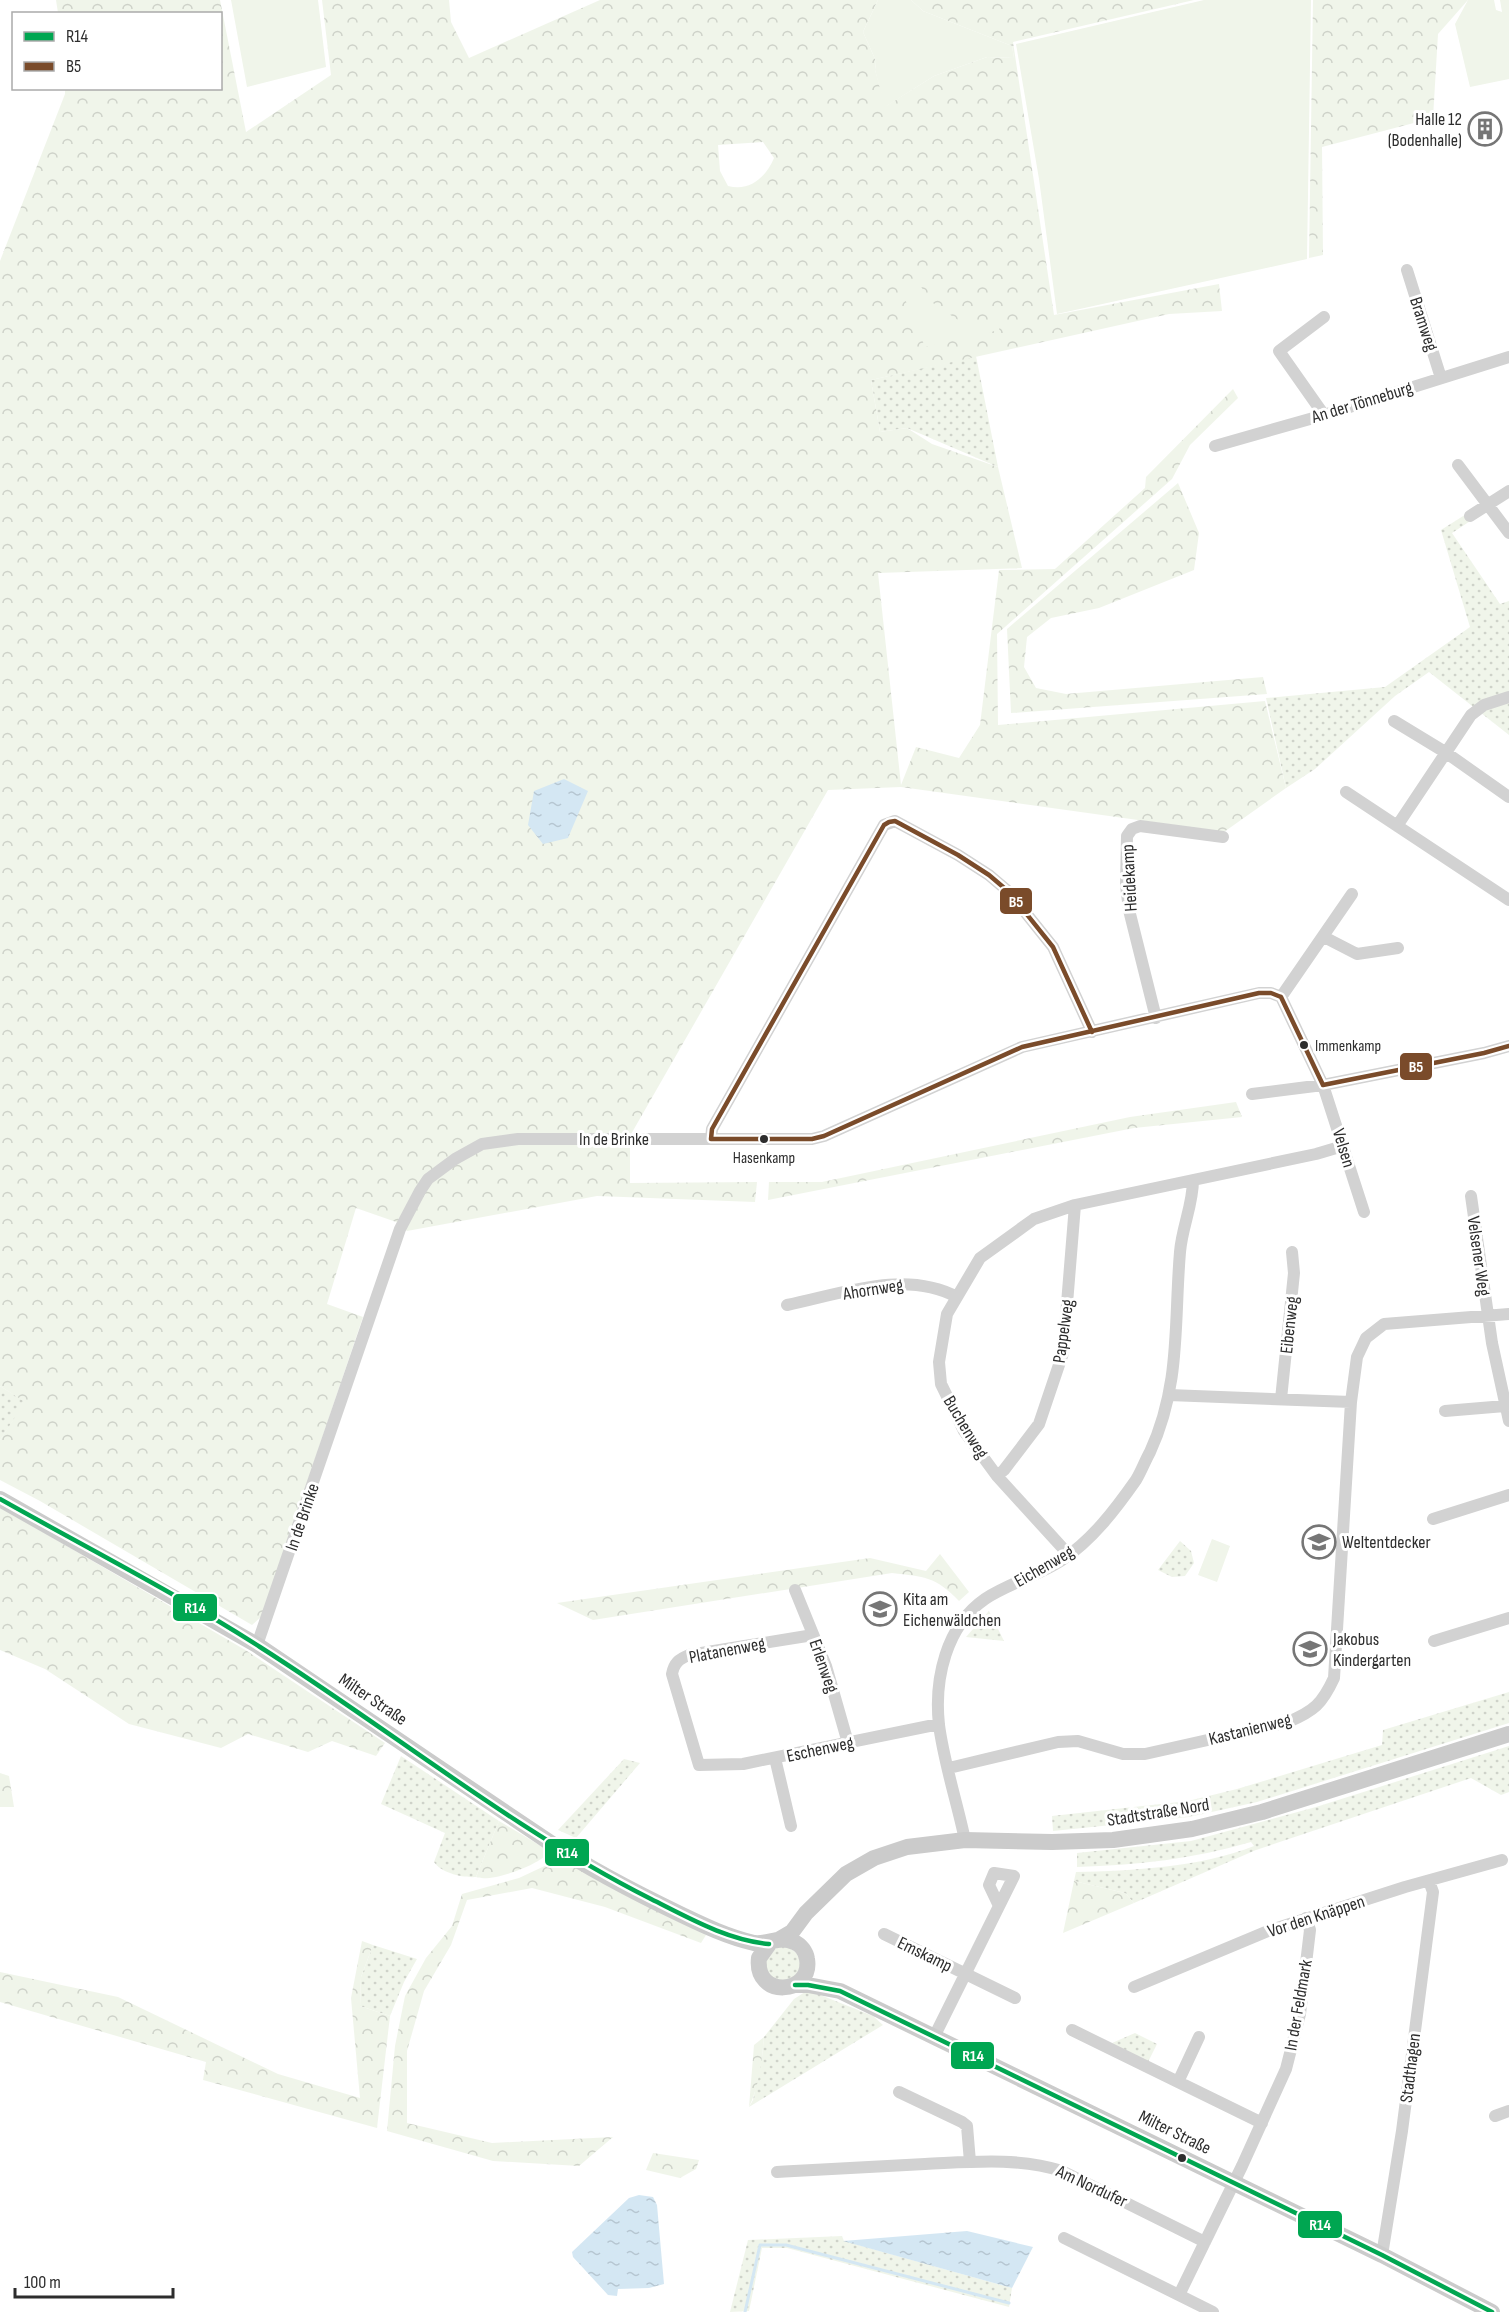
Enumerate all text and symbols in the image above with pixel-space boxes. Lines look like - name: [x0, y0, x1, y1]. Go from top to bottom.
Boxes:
- legend: [12, 12, 222, 90]
- text: R14: [66, 26, 89, 47]
- text: B5: [66, 56, 81, 77]
- place label: Halle 12 (Bodenhalle): [1388, 109, 1462, 151]
- building icon: Halle 12 (Bodenhalle): [1467, 111, 1503, 147]
- street label: Bramweg: [1405, 294, 1442, 354]
- street label: An der Tönneburg: [1308, 377, 1415, 428]
- street label: Heidekamp: [1117, 844, 1142, 912]
- line badge: B5: [999, 887, 1033, 915]
- text: B5: [1009, 893, 1023, 912]
- place label: Immenkamp: [1315, 1037, 1381, 1056]
- marker: Immenkamp: [1298, 1039, 1310, 1051]
- line badge: B5: [1399, 1052, 1433, 1081]
- text: B5: [1409, 1058, 1423, 1077]
- street label: Velsen: [1328, 1126, 1359, 1170]
- street label: In de Brinke: [579, 1129, 649, 1150]
- marker: Hasenkamp: [758, 1133, 770, 1145]
- place label: Hasenkamp: [733, 1149, 795, 1168]
- street label: Velsener Weg: [1462, 1215, 1495, 1297]
- street label: Ahornweg: [841, 1274, 905, 1305]
- street label: Eibenweg: [1276, 1295, 1303, 1355]
- street label: Pappelweg: [1049, 1298, 1078, 1364]
- street label: Buchenweg: [939, 1392, 993, 1463]
- street label: In de Brinke: [281, 1481, 324, 1554]
- school or university icon: Weltentdecker: [1301, 1524, 1337, 1560]
- place label: Weltentdecker: [1342, 1532, 1431, 1553]
- street label: Eichenweg: [1011, 1541, 1078, 1592]
- place label: Kita am Eichenwäldchen: [903, 1589, 1001, 1631]
- school or university icon: Kita am Eichenwäldchen: [862, 1591, 898, 1627]
- line badge: R14: [172, 1593, 218, 1622]
- text: R14: [184, 1599, 206, 1618]
- place label: Jakobus Kindergarten: [1332, 1629, 1411, 1671]
- school or university icon: Jakobus Kindergarten: [1292, 1631, 1328, 1667]
- street label: Platanenweg: [687, 1633, 767, 1668]
- street label: Erlenweg: [805, 1637, 842, 1696]
- street label: Milter Straße: [335, 1669, 411, 1730]
- street label: Kastanienweg: [1207, 1709, 1294, 1750]
- street label: Eschenweg: [785, 1732, 856, 1767]
- street label: Stadtstraße Nord: [1105, 1794, 1211, 1831]
- line badge: R14: [544, 1838, 590, 1867]
- text: R14: [556, 1844, 578, 1863]
- street label: Vor den Knäppen: [1265, 1891, 1367, 1942]
- street label: Emskamp: [894, 1932, 956, 1977]
- street label: In der Feldmark: [1280, 1958, 1317, 2052]
- street label: Stadthagen: [1396, 2032, 1425, 2104]
- line badge: R14: [950, 2041, 995, 2070]
- text: R14: [962, 2047, 984, 2066]
- street label: Milter Straße: [1135, 2106, 1214, 2159]
- unlabelled marker: [1176, 2152, 1188, 2164]
- street label: Am Nordufer: [1052, 2160, 1131, 2212]
- line badge: R14: [1297, 2210, 1343, 2239]
- text: R14: [1309, 2216, 1331, 2235]
- scale bar: [15, 2261, 172, 2299]
- text: 100 m: [24, 2272, 61, 2293]

